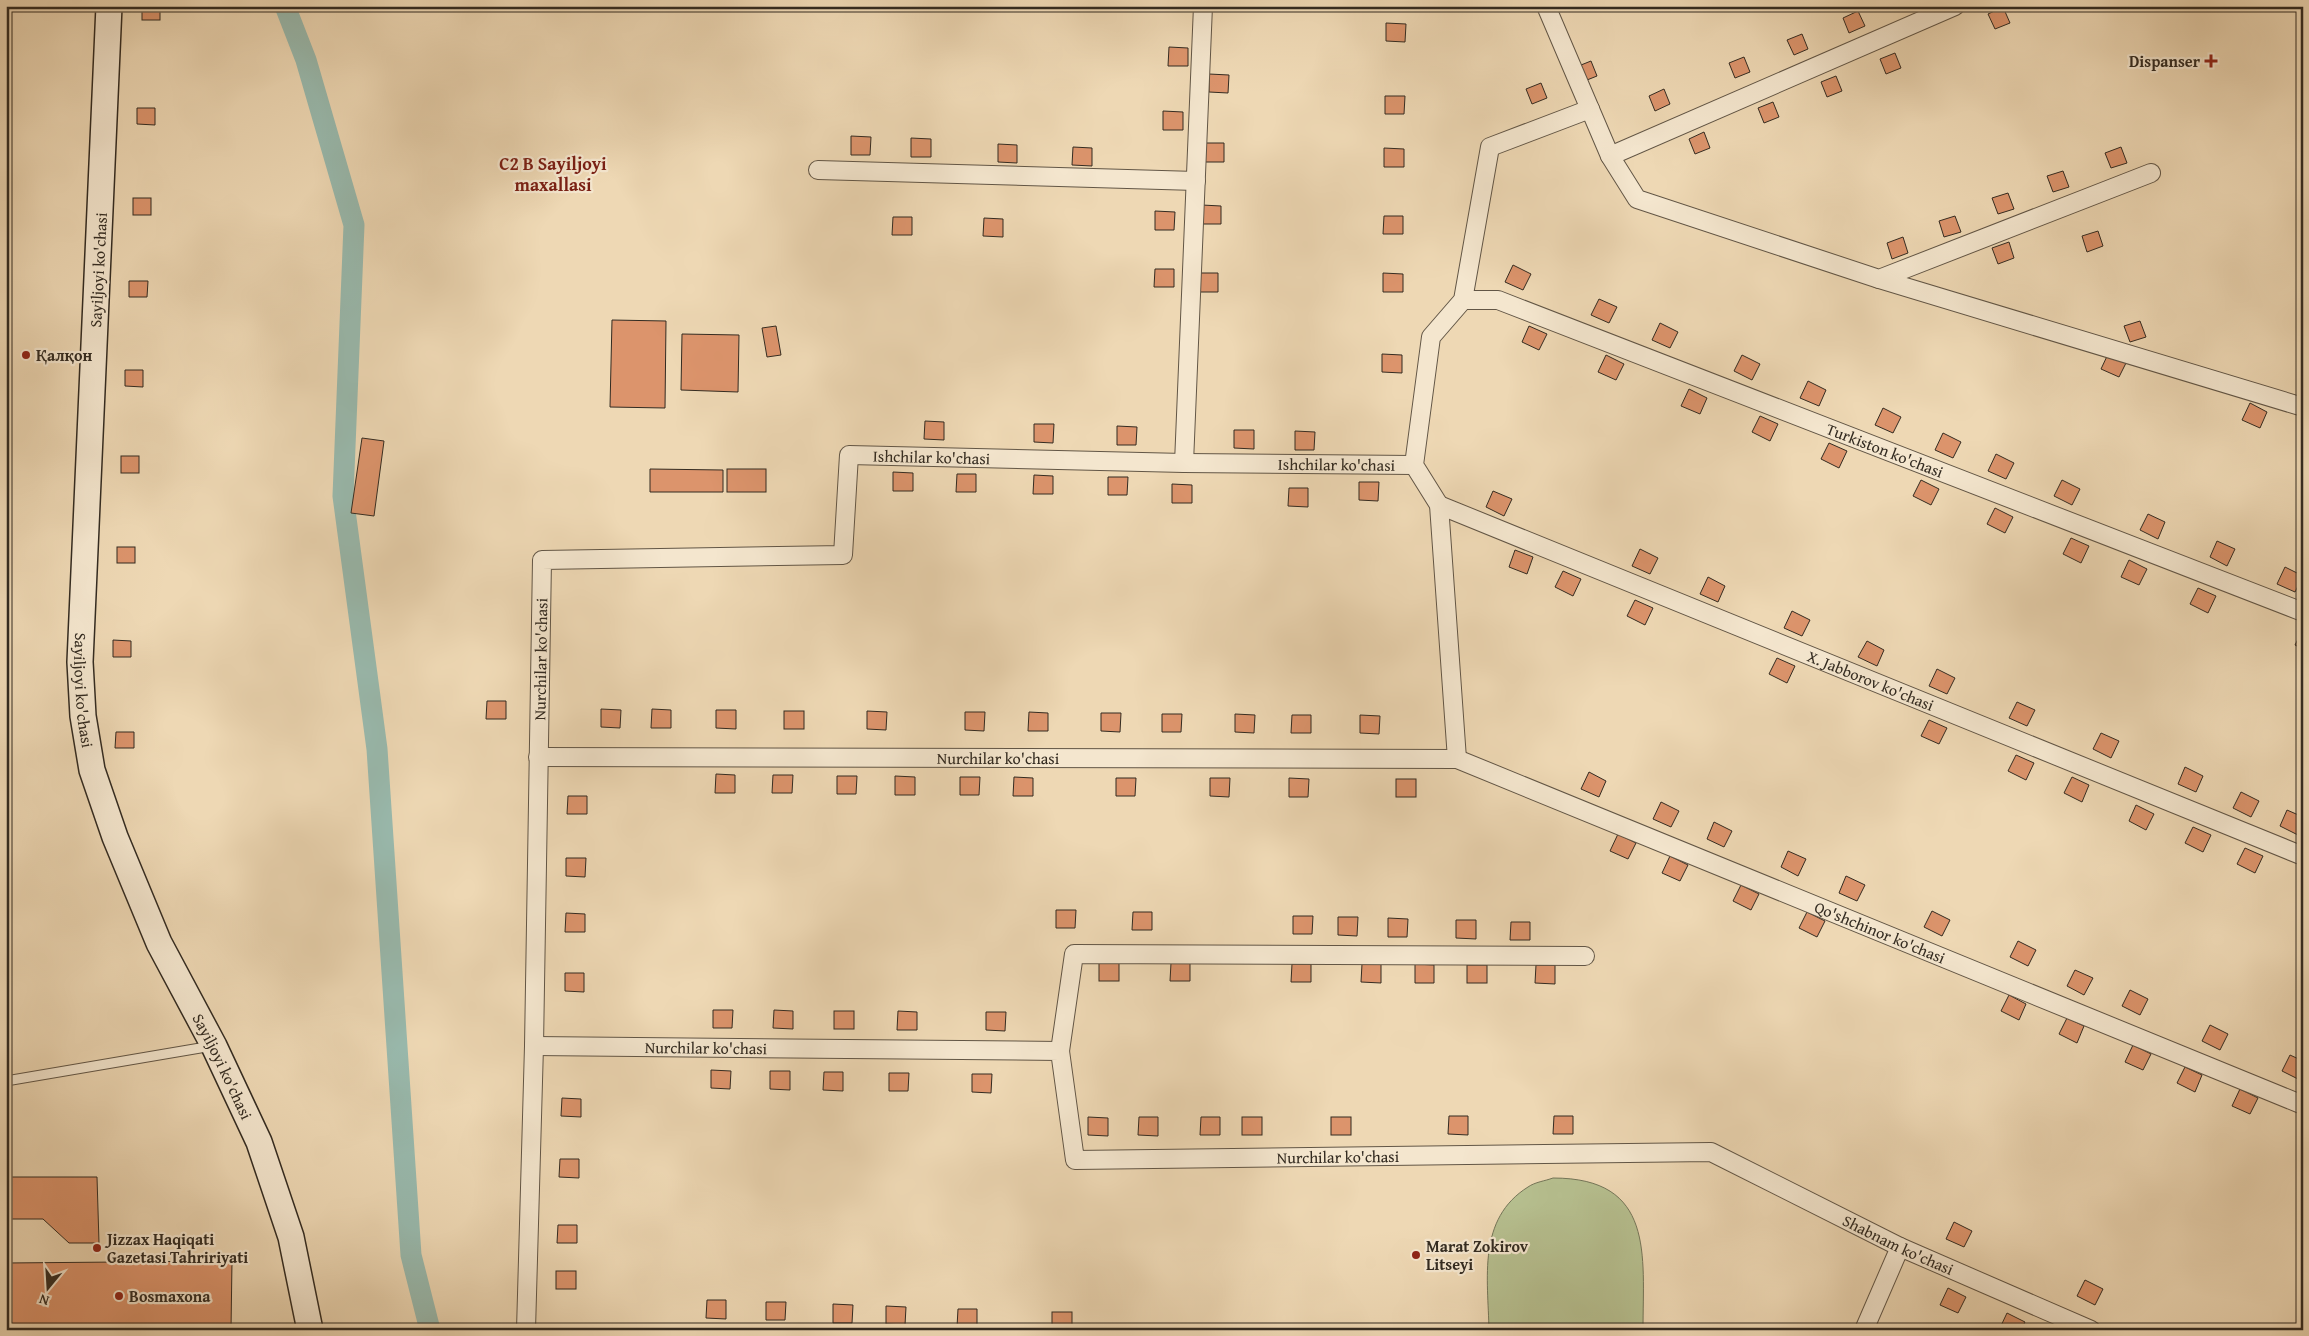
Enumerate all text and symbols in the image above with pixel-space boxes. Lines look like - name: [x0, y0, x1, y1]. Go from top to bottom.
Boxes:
- place label: Dispanser: [2129, 49, 2201, 73]
- marker: Dispanser: [2204, 54, 2218, 68]
- district label: C2 B Sayiljoyi maxallasi: [499, 150, 607, 198]
- street label: Sayiljoyi ko'chasi: [83, 211, 113, 328]
- place label: Қалқон: [36, 343, 92, 367]
- marker: Қалқон: [20, 349, 32, 361]
- street label: Turkiston ko'chasi: [1823, 416, 1948, 484]
- street label: Ishchilar ko'chasi: [873, 444, 991, 470]
- street label: Ishchilar ko'chasi: [1278, 452, 1396, 477]
- street label: Nurchilar ko'chasi: [527, 597, 553, 721]
- street label: Sayiljoyi ko'chasi: [68, 632, 100, 750]
- street label: X. Jabborov ko'chasi: [1804, 644, 1938, 717]
- street label: Nurchilar ko'chasi: [937, 746, 1060, 770]
- street label: Qo'shchinor ko'chasi: [1811, 895, 1949, 970]
- street label: Sayiljoyi ko'chasi: [187, 1009, 259, 1124]
- street label: Nurchilar ko'chasi: [645, 1035, 768, 1060]
- street label: Nurchilar ko'chasi: [1277, 1144, 1400, 1169]
- street label: Shabnam ko'chasi: [1839, 1208, 1958, 1281]
- place label: Jizzax Haqiqati Gazetasi Tahririyati: [104, 1227, 248, 1269]
- place label: Marat Zokirov Litseyi: [1426, 1234, 1529, 1276]
- marker: Jizzax Haqiqati Gazetasi Tahririyati: [91, 1242, 103, 1254]
- marker: Marat Zokirov Litseyi: [1410, 1249, 1422, 1261]
- north arrow: [22, 1264, 72, 1314]
- place label: Bosmaxona: [129, 1284, 211, 1308]
- text: N: [36, 1289, 52, 1311]
- marker: Bosmaxona: [113, 1290, 125, 1302]

